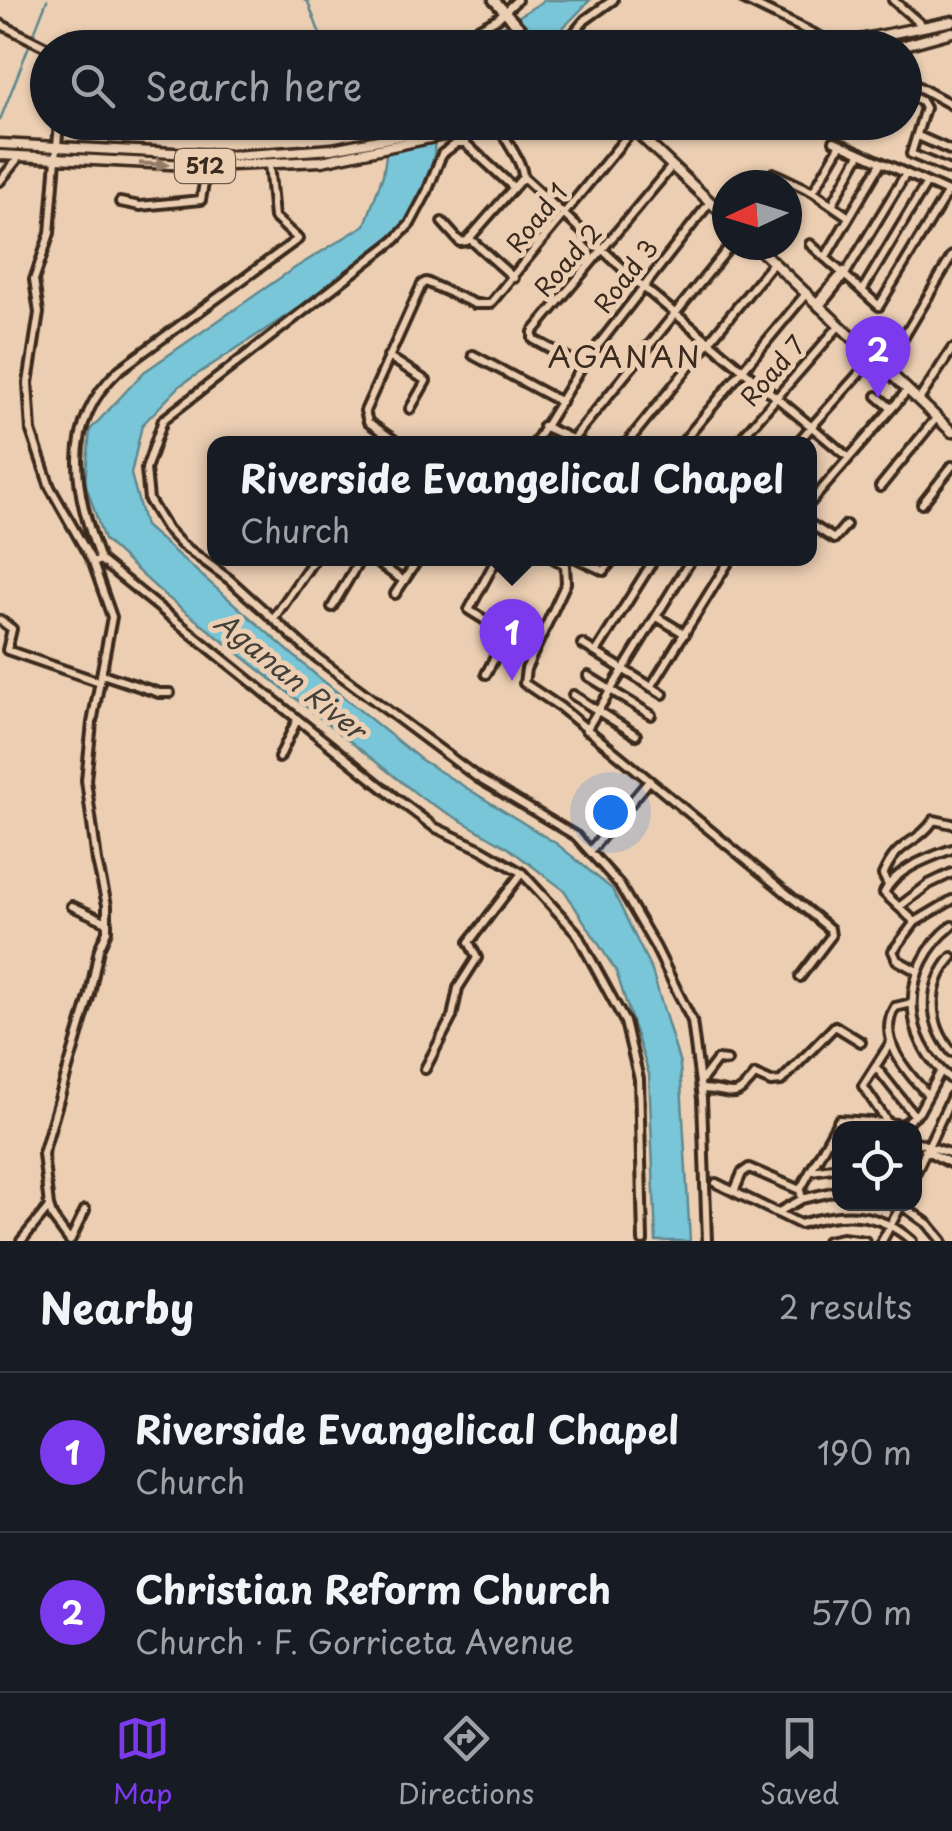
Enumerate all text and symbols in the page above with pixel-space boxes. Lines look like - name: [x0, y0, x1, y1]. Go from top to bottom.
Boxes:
- search box: [30, 30, 922, 140]
- text: Search here: [145, 57, 362, 114]
- icon: search: [65, 58, 120, 113]
- road number: 512: [175, 149, 235, 183]
- one-way arrow: [139, 156, 170, 172]
- north arrow: [712, 170, 802, 260]
- street label: Road 1: [496, 174, 576, 260]
- street label: Road 2: [524, 214, 610, 305]
- street label: Road 3: [584, 230, 666, 321]
- pin: 2: [846, 316, 910, 398]
- street label: Road 7: [731, 327, 814, 414]
- district label: AGANAN: [548, 333, 702, 378]
- popup: [207, 436, 817, 566]
- text: Riverside Evangelical Chapel: [240, 449, 784, 506]
- text: Church: [240, 506, 350, 554]
- pin: 1: [480, 598, 544, 681]
- water label: Aganan River: [206, 600, 378, 751]
- your location: [585, 787, 636, 838]
- map controls: [832, 1121, 922, 1211]
- button: locate: [832, 1121, 922, 1211]
- text: Nearby: [40, 1275, 194, 1338]
- text: 2 results: [779, 1282, 912, 1330]
- text: Riverside Evangelical Chapel: [135, 1400, 679, 1457]
- text: 1: [65, 1428, 80, 1476]
- text: 190 m: [817, 1428, 912, 1476]
- text: Church: [135, 1457, 245, 1505]
- text: Christian Reform Church: [135, 1560, 611, 1617]
- text: 2: [61, 1588, 84, 1636]
- text: 570 m: [810, 1588, 912, 1636]
- text: Church · F. Gorriceta Avenue: [135, 1617, 574, 1665]
- tab: Map: [113, 1711, 173, 1814]
- tab: Directions: [398, 1711, 534, 1814]
- tab: Saved: [760, 1711, 839, 1814]

